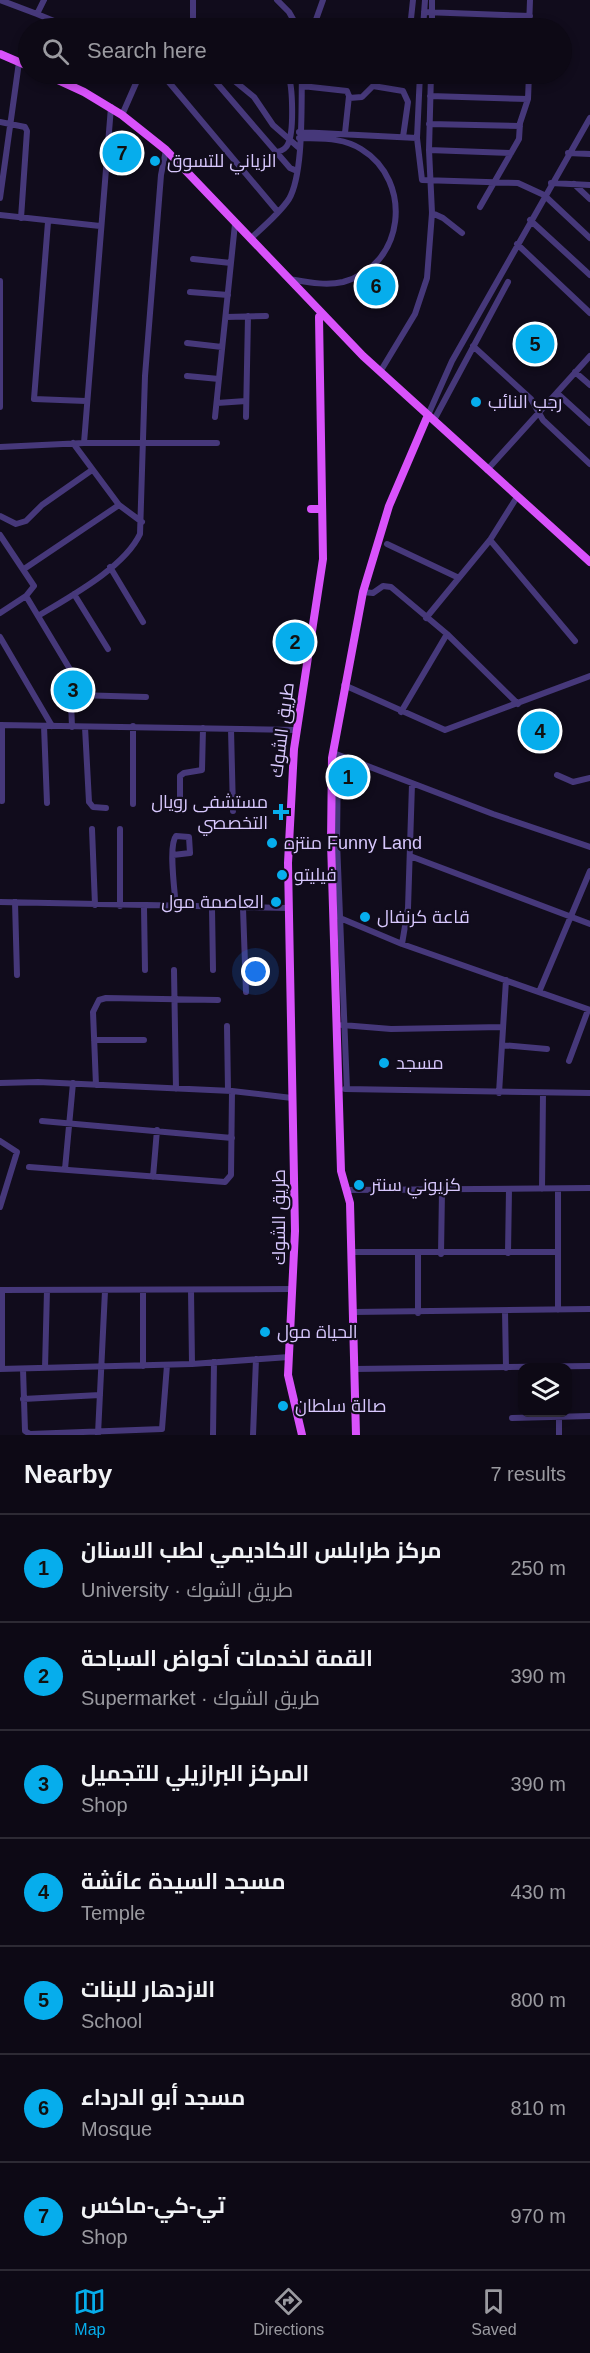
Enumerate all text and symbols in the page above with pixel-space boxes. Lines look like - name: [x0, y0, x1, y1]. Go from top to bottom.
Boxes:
- search box: [18, 18, 572, 84]
- icon: search: [39, 35, 72, 68]
- text: Search here: [87, 38, 207, 63]
- pin: 7: [102, 130, 142, 176]
- place label: الزياني للتسوق: [167, 151, 277, 175]
- marker: الزياني للتسوق: [148, 154, 162, 168]
- pin: 6: [356, 264, 395, 308]
- pin: 5: [516, 322, 554, 366]
- place label: رجب النائب: [488, 392, 562, 413]
- marker: رجب النائب: [469, 395, 483, 409]
- pin: 2: [276, 620, 314, 664]
- pin: 3: [54, 668, 92, 712]
- street label: طريق الشوك: [266, 681, 300, 779]
- pin: 4: [520, 708, 560, 754]
- pin: 1: [328, 754, 368, 800]
- place label: مستشفى رويال التخصصي: [151, 792, 268, 836]
- marker: مستشفى رويال التخصصي: [272, 803, 290, 821]
- place label: منتزه Funny Land: [284, 833, 422, 854]
- marker: منتزه Funny Land: [265, 836, 279, 850]
- place label: فيليتو: [294, 865, 337, 886]
- marker: فيليتو: [275, 868, 289, 882]
- place label: العاصمة مول: [161, 892, 264, 913]
- marker: العاصمة مول: [269, 895, 283, 909]
- place label: قاعة كرنفال: [377, 907, 470, 928]
- marker: قاعة كرنفال: [358, 910, 372, 924]
- your location: [241, 957, 270, 986]
- place label: مسجد: [396, 1053, 444, 1073]
- marker: مسجد: [377, 1056, 391, 1070]
- street label: طريق الشوك: [269, 1169, 291, 1265]
- place label: كزيوني سنتر: [370, 1175, 461, 1199]
- marker: كزيوني سنتر: [352, 1178, 366, 1192]
- place label: الحياة مول: [277, 1322, 358, 1343]
- marker: الحياة مول: [258, 1325, 272, 1339]
- map controls: [518, 1363, 572, 1417]
- button: layers: [518, 1363, 572, 1417]
- place label: صالة سلطان: [295, 1396, 387, 1417]
- marker: صالة سلطان: [276, 1399, 290, 1413]
- text: Nearby: [24, 1459, 112, 1489]
- text: 7 results: [490, 1463, 566, 1485]
- text: مركز طرابلس الاكاديمي لطب الاسنان: [81, 1538, 442, 1563]
- text: 1: [38, 1557, 49, 1579]
- text: 250 m: [510, 1557, 566, 1579]
- text: University · طريق الشوك: [81, 1579, 293, 1601]
- text: القمة لخدمات أحواض السباحة: [81, 1646, 373, 1671]
- text: 2: [38, 1665, 49, 1687]
- text: 390 m: [510, 1665, 566, 1687]
- text: Supermarket · طريق الشوك: [81, 1687, 320, 1709]
- text: المركز البرازيلي للتجميل: [81, 1761, 309, 1786]
- text: 3: [38, 1773, 49, 1795]
- text: 390 m: [510, 1773, 566, 1795]
- text: Shop: [81, 1794, 128, 1816]
- text: مسجد السيدة عائشة: [81, 1869, 286, 1894]
- text: 4: [38, 1881, 49, 1903]
- text: 430 m: [510, 1881, 566, 1903]
- text: Temple: [81, 1902, 145, 1924]
- text: الازدهار للبنات: [81, 1977, 215, 2002]
- text: 5: [38, 1989, 49, 2011]
- text: 800 m: [510, 1989, 566, 2011]
- text: School: [81, 2010, 142, 2032]
- text: مسجد أبو الدرداء: [81, 2085, 245, 2110]
- text: 6: [38, 2097, 49, 2119]
- text: 810 m: [510, 2097, 566, 2119]
- text: Mosque: [81, 2118, 152, 2140]
- text: تي-كي-ماكس: [81, 2193, 225, 2218]
- text: 7: [38, 2205, 49, 2227]
- text: 970 m: [510, 2205, 566, 2227]
- text: Shop: [81, 2226, 128, 2248]
- tab: Map: [73, 2285, 106, 2339]
- tab: Directions: [253, 2285, 324, 2339]
- tab: Saved: [471, 2285, 517, 2339]

